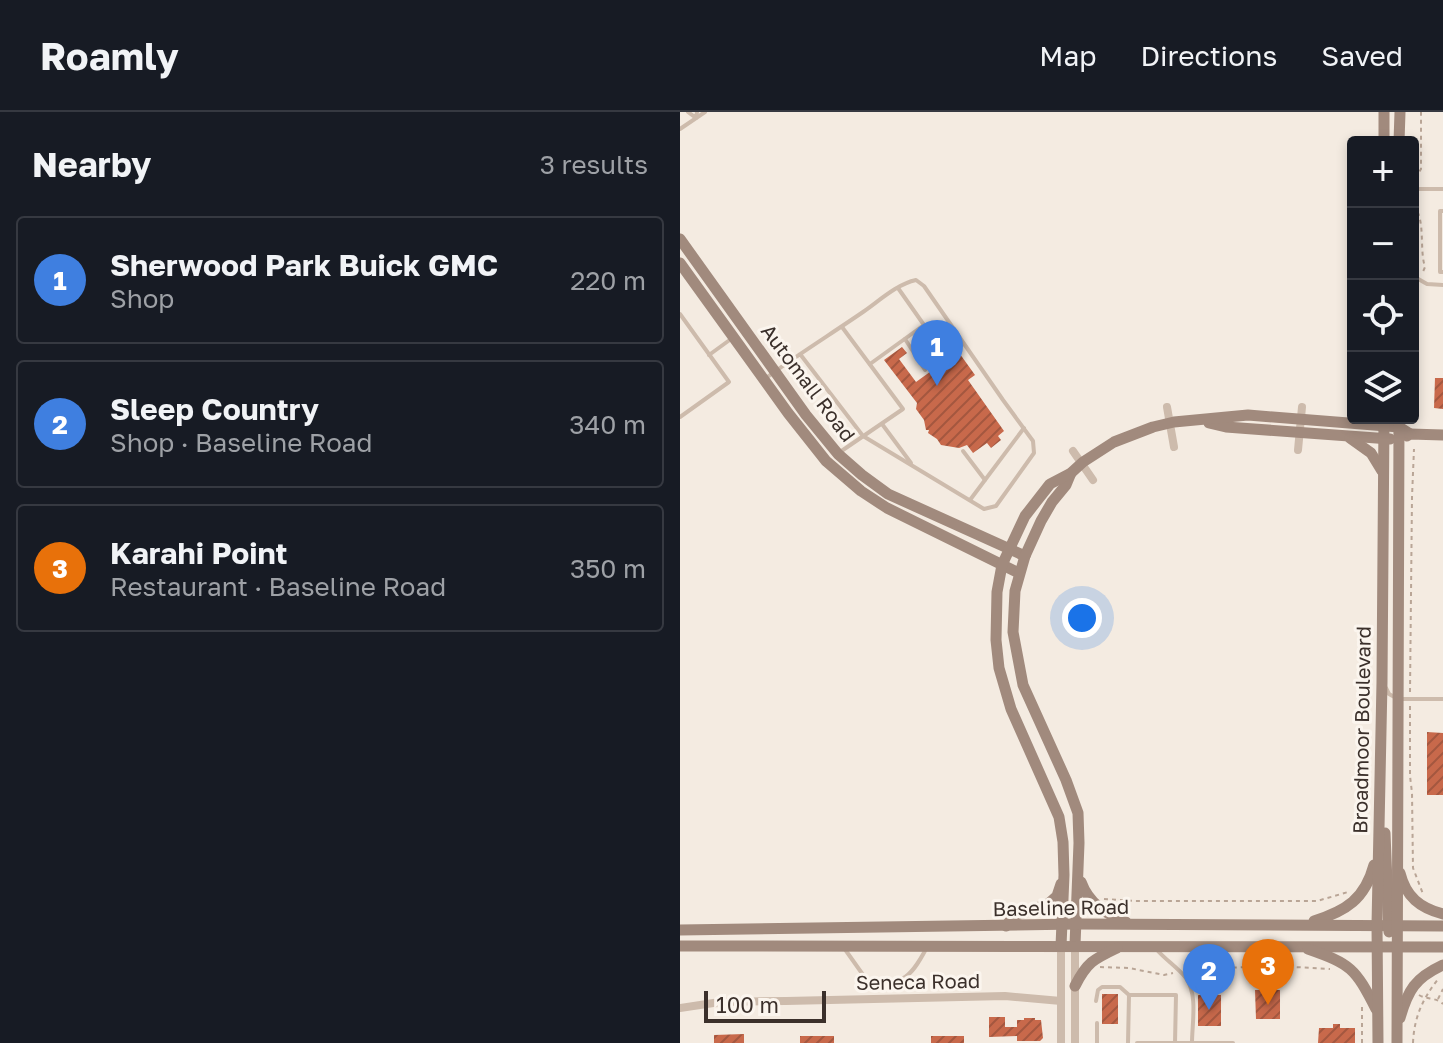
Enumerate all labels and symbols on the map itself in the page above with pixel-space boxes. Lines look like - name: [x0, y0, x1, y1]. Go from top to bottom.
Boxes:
- street label: Automall Road: [757, 319, 861, 446]
- pin: 1: [911, 320, 963, 386]
- your location: [1062, 598, 1102, 638]
- street label: Broadmoor Boulevard: [1347, 626, 1375, 834]
- street label: Baseline Road: [993, 894, 1129, 920]
- pin: 3: [1242, 939, 1294, 1005]
- pin: 2: [1183, 944, 1235, 1010]
- street label: Seneca Road: [856, 968, 980, 994]
- scale bar: [704, 987, 826, 1023]

